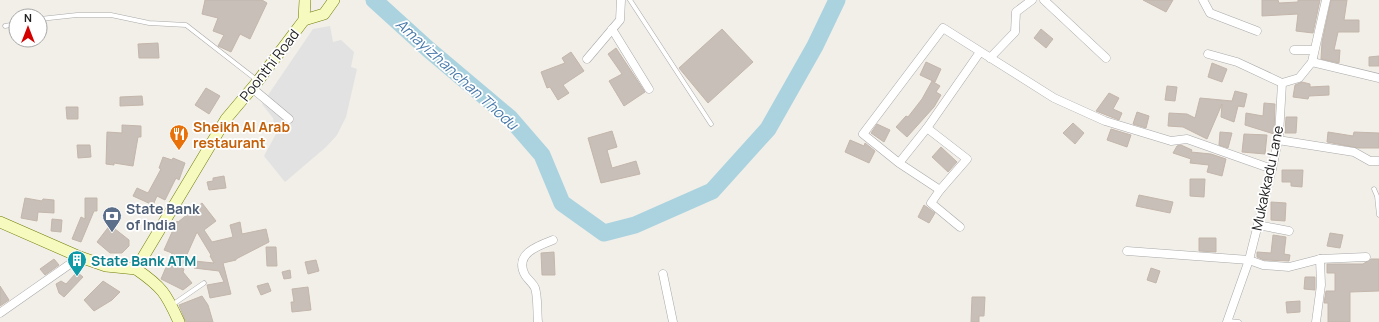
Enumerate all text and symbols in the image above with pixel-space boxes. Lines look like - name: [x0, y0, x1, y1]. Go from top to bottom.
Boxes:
- north arrow: [8, 8, 48, 48]
- text: N: [24, 10, 32, 25]
- water label: Amayizhanchan Thodu: [391, 13, 523, 135]
- street label: Poonthi Road: [235, 25, 303, 105]
- place label: Sheikh Al Arab restaurant: [193, 117, 290, 152]
- restaurant icon: Sheikh Al Arab restaurant: [168, 123, 190, 151]
- street label: Mukakkadu Lane: [1247, 124, 1287, 232]
- place label: State Bank of India: [126, 199, 200, 234]
- bank icon: State Bank of India: [101, 205, 123, 233]
- building icon: State Bank ATM: [66, 249, 88, 277]
- place label: State Bank ATM: [91, 251, 196, 270]

